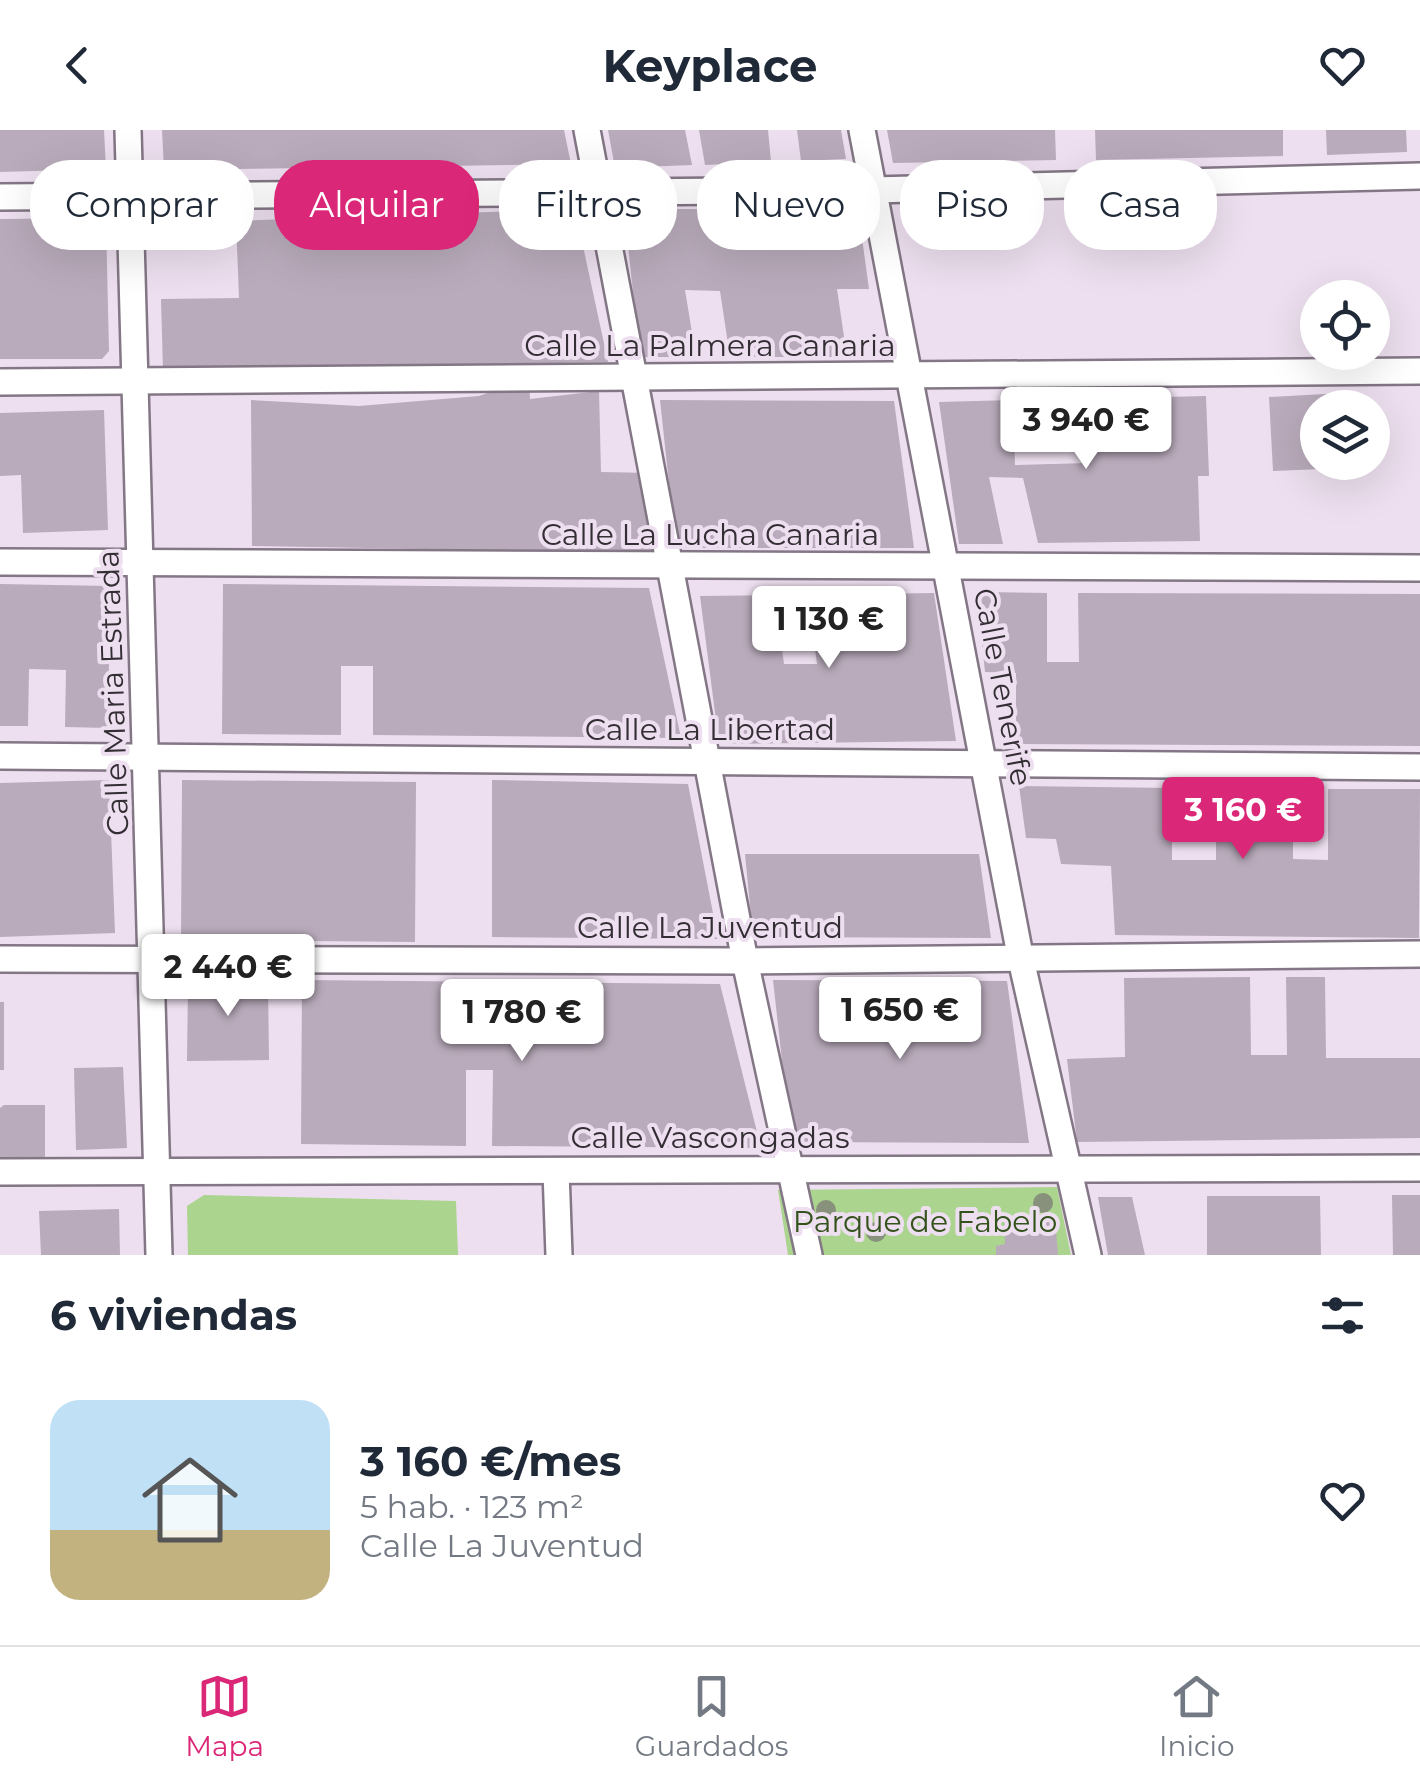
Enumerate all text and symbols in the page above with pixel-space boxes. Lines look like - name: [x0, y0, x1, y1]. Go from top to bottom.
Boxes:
- icon: back: [50, 38, 105, 93]
- text: Keyplace: [603, 38, 817, 93]
- icon: heart: [1315, 38, 1370, 93]
- chip: Comprar: [30, 160, 254, 250]
- chip: Alquilar: [274, 160, 479, 250]
- chip: Filtros: [499, 160, 677, 250]
- chip: Nuevo: [697, 160, 880, 250]
- chip: Piso: [900, 160, 1044, 250]
- chip: Casa: [1064, 160, 1217, 250]
- map controls: [1300, 280, 1390, 480]
- button: locate: [1300, 280, 1390, 370]
- street label: Calle La Palmera Canaria: [524, 327, 896, 364]
- pin: 3 940 €: [994, 387, 1178, 472]
- button: layers: [1300, 390, 1390, 480]
- text: 3 940 €: [1022, 400, 1150, 439]
- street label: Calle La Lucha Canaria: [541, 516, 879, 553]
- street label: Calle Maria Estrada: [90, 550, 136, 836]
- street label: Calle Tenerife: [966, 585, 1040, 789]
- pin: 1 130 €: [737, 586, 921, 671]
- text: 1 130 €: [774, 599, 884, 638]
- street label: Calle La Libertad: [585, 711, 835, 748]
- pin: 3 160 €: [1151, 777, 1335, 862]
- text: 3 160 €: [1184, 790, 1302, 829]
- street label: Calle La Juventud: [577, 909, 843, 946]
- pin: 2 440 €: [136, 934, 320, 1019]
- text: 2 440 €: [164, 947, 292, 986]
- pin: 1 650 €: [808, 977, 992, 1062]
- pin: 1 780 €: [430, 979, 614, 1064]
- text: 1 650 €: [841, 990, 959, 1029]
- text: 1 780 €: [463, 992, 581, 1031]
- street label: Calle Vascongadas: [570, 1119, 850, 1156]
- park label: Parque de Fabelo: [793, 1203, 1057, 1240]
- icon: filters: [1315, 1288, 1370, 1343]
- text: 6 viviendas: [50, 1289, 297, 1341]
- text: 3 160 €/mes: [360, 1435, 621, 1487]
- icon: home: [130, 1440, 250, 1560]
- icon: heart: [1315, 1473, 1370, 1528]
- text: 5 hab. · 123 m²: [360, 1487, 584, 1526]
- text: Calle La Juventud: [360, 1526, 644, 1565]
- tab: Mapa: [185, 1669, 264, 1763]
- tab: Guardados: [635, 1669, 788, 1763]
- tab: Inicio: [1159, 1669, 1235, 1763]

